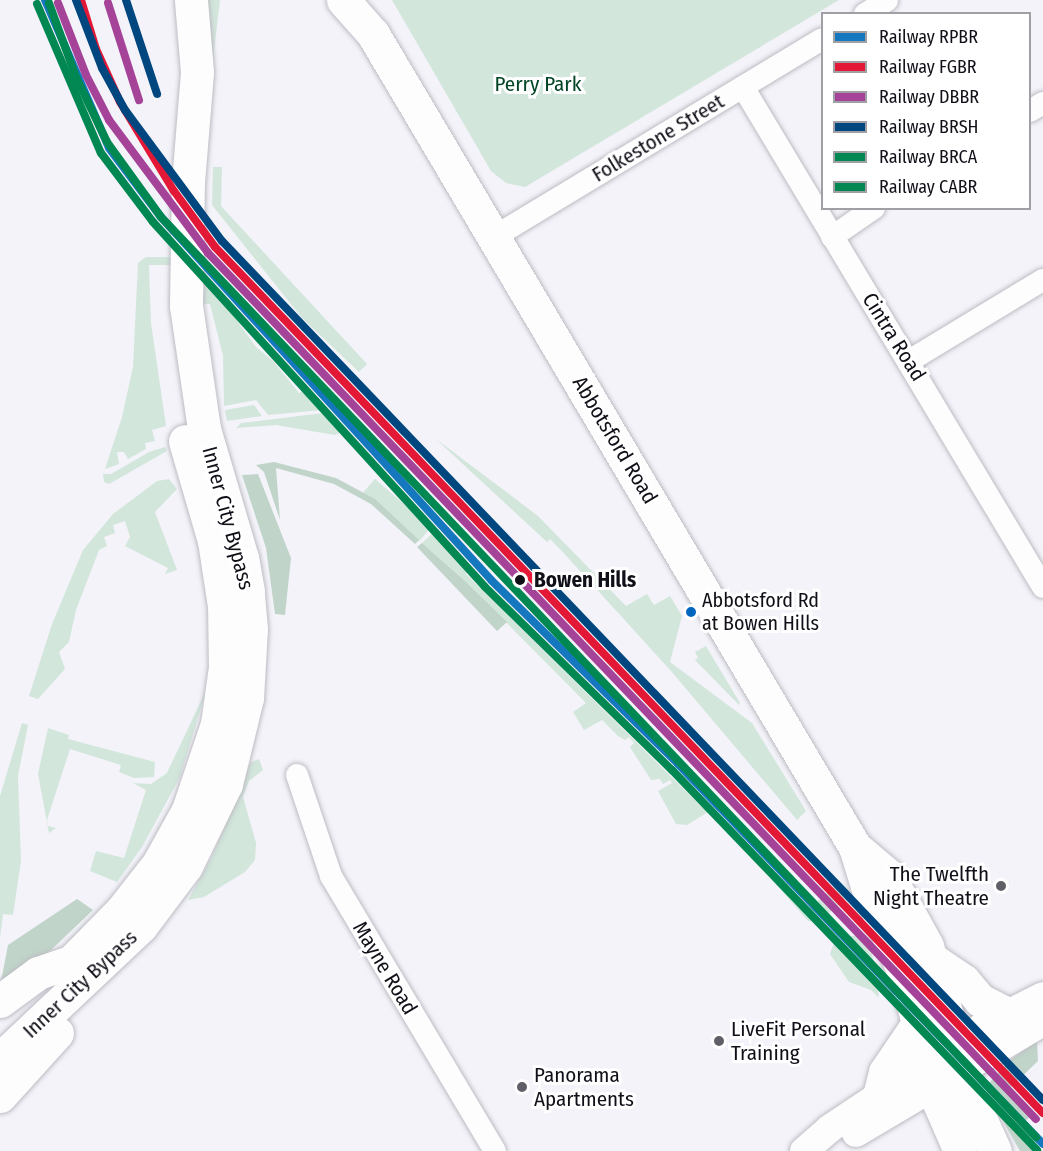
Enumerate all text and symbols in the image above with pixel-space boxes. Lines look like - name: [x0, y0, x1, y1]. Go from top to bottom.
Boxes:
- legend: [821, 12, 1031, 210]
- text: Railway RPBR: [879, 26, 978, 48]
- text: Railway FGBR: [879, 56, 977, 78]
- park label: Perry Park: [495, 71, 581, 97]
- text: Railway DBBR: [879, 86, 979, 108]
- street label: Folkestone Street: [587, 89, 729, 187]
- text: Railway BRSH: [879, 116, 978, 138]
- text: Railway BRCA: [879, 146, 977, 168]
- text: Railway CABR: [879, 176, 977, 198]
- street label: Cintra Road: [857, 288, 931, 386]
- street label: Abbotsford Road: [567, 372, 663, 508]
- street label: Inner City Bypass: [197, 444, 259, 592]
- place label: Bowen Hills: [534, 567, 636, 593]
- marker: Bowen Hills: [511, 571, 529, 589]
- place label: Abbotsford Rd at Bowen Hills: [702, 588, 819, 635]
- marker: Abbotsford Rd at Bowen Hills: [685, 606, 697, 618]
- place label: The Twelfth Night Theatre: [873, 861, 989, 911]
- marker: The Twelfth Night Theatre: [994, 879, 1008, 893]
- street label: Mayne Road: [347, 917, 423, 1019]
- street label: Inner City Bypass: [18, 925, 142, 1043]
- place label: LiveFit Personal Training: [731, 1016, 865, 1066]
- marker: LiveFit Personal Training: [712, 1034, 726, 1048]
- place label: Panorama Apartments: [534, 1062, 634, 1112]
- marker: Panorama Apartments: [515, 1080, 529, 1094]

